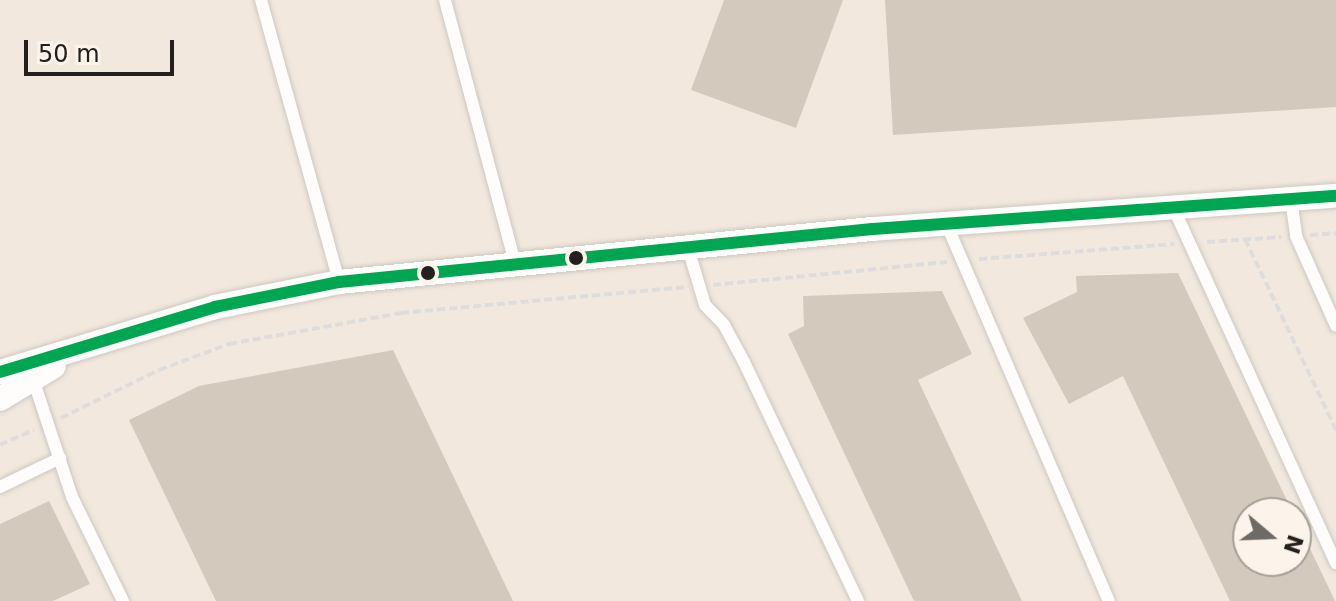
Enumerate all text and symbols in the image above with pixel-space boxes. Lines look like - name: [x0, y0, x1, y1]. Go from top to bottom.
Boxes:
- scale bar: [28, 24, 178, 74]
- text: 50 m: [38, 40, 100, 68]
- unlabelled marker: [568, 250, 584, 266]
- unlabelled marker: [420, 265, 436, 281]
- north arrow: [1232, 497, 1312, 577]
- text: N: [1278, 532, 1308, 557]

